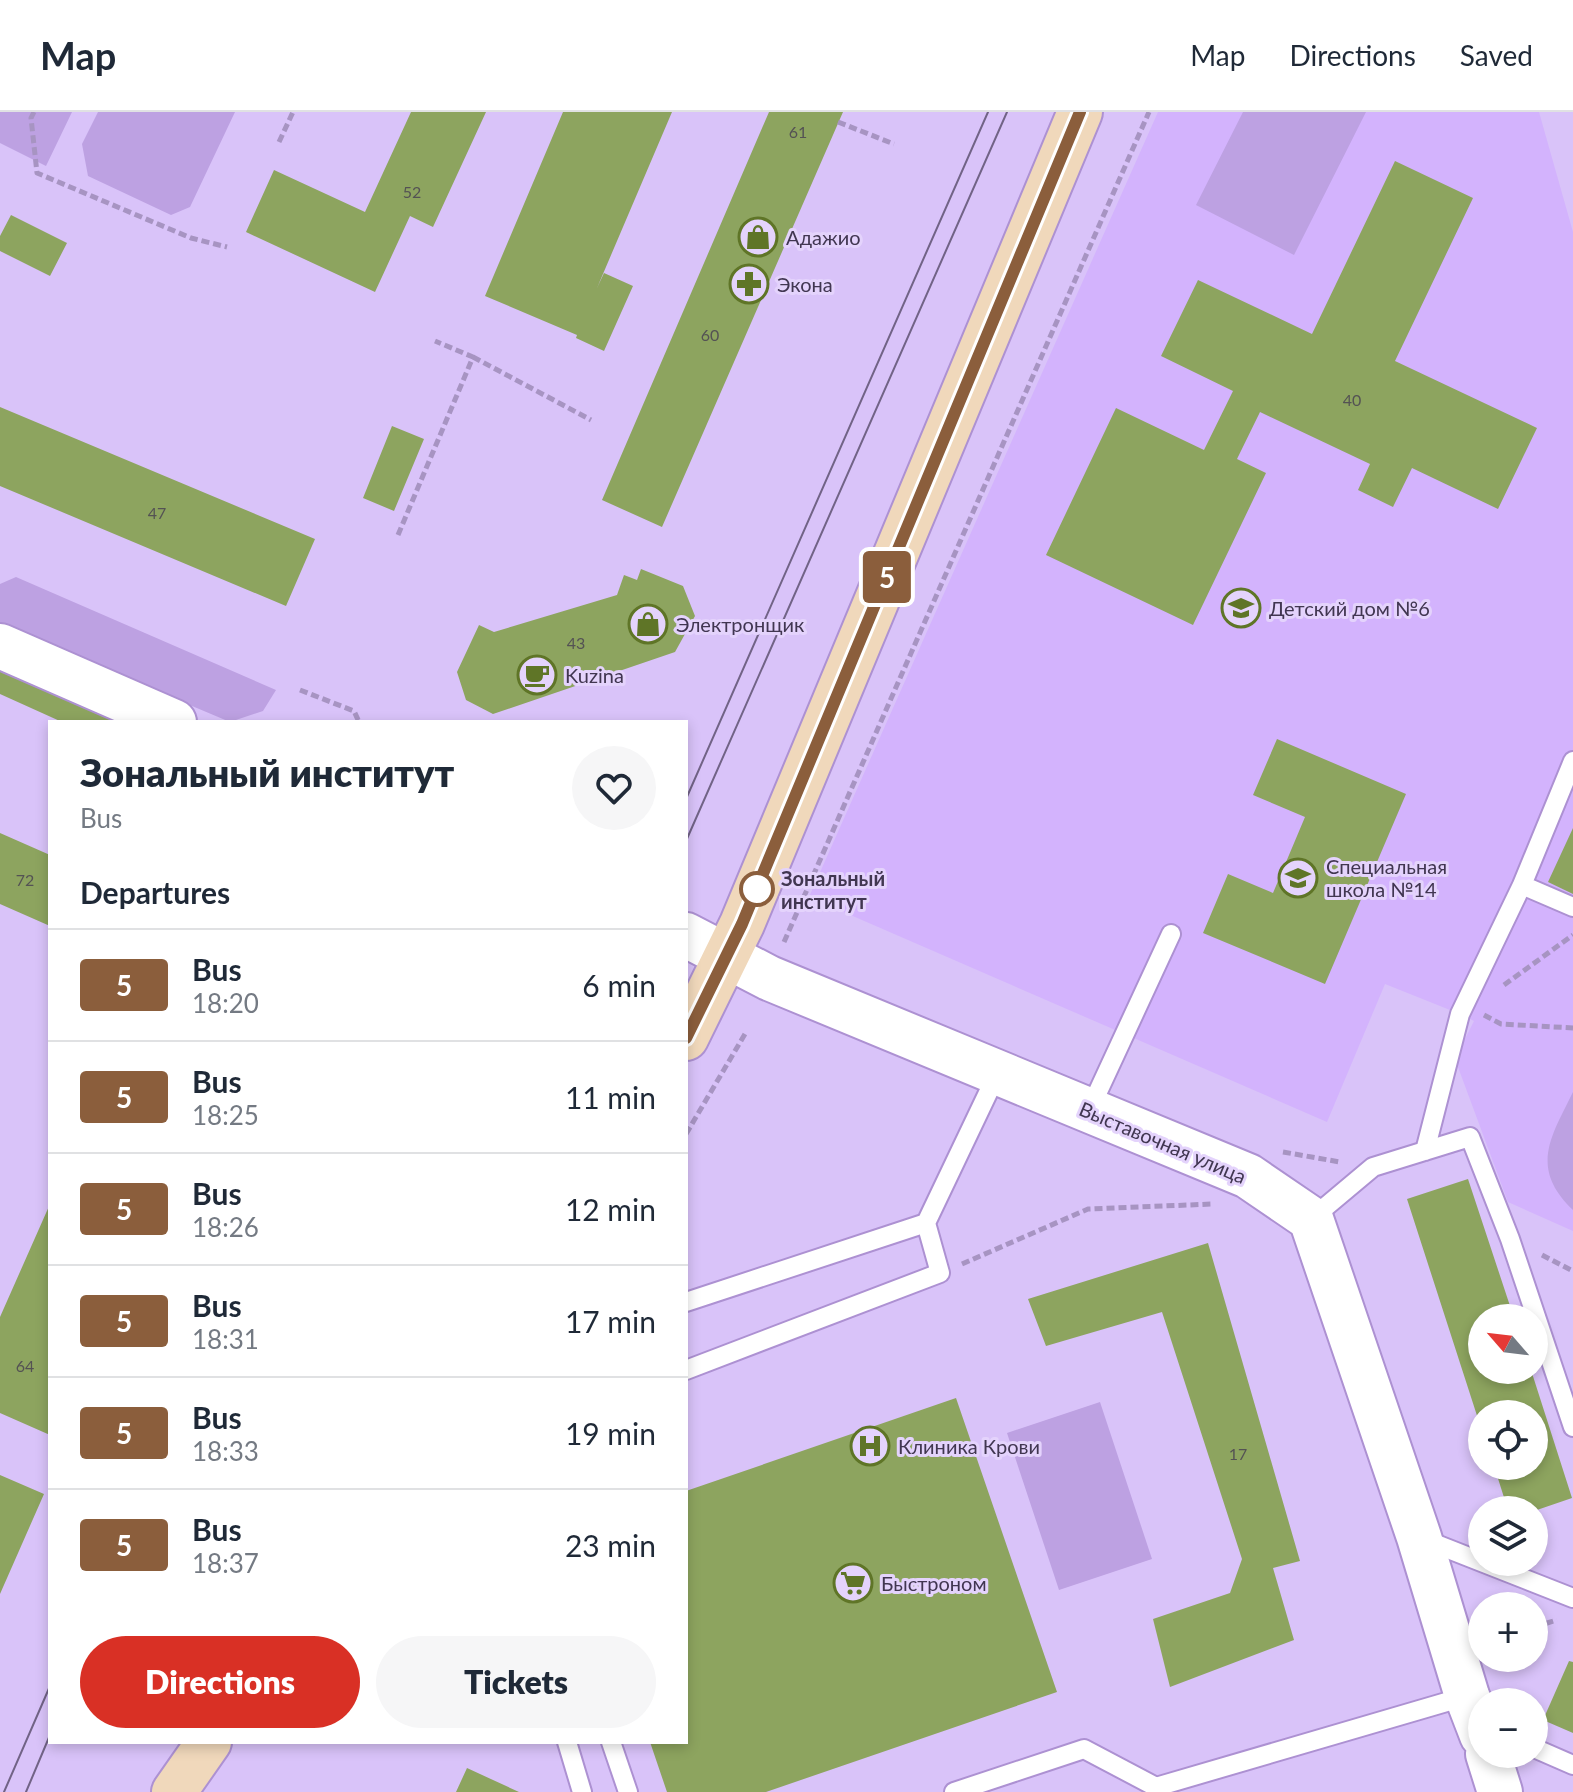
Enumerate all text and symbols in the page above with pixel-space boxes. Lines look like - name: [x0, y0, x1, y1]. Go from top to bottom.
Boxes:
- text: Map: [40, 32, 116, 78]
- text: Map: [1190, 38, 1245, 72]
- text: Directions: [1289, 38, 1416, 72]
- text: Saved: [1460, 38, 1533, 72]
- house number: 61: [789, 122, 807, 141]
- house number: 52: [403, 182, 421, 201]
- shop icon: Адажио: [737, 216, 779, 258]
- place label: Адажио: [786, 225, 861, 249]
- pharmacy icon: Экона: [728, 263, 770, 305]
- place label: Экона: [777, 272, 833, 296]
- house number: 60: [701, 325, 719, 344]
- house number: 40: [1343, 390, 1361, 409]
- house number: 47: [148, 503, 166, 522]
- line badge: 5: [861, 551, 913, 603]
- text: 5: [879, 560, 895, 594]
- school or university icon: Детский дом №6: [1220, 587, 1262, 629]
- place label: Детский дом №6: [1269, 596, 1430, 620]
- shop icon: Электронщик: [627, 603, 669, 645]
- place label: Электронщик: [676, 612, 805, 636]
- house number: 43: [567, 633, 585, 652]
- cafe icon: Kuzina: [516, 654, 558, 696]
- place label: Kuzina: [565, 663, 624, 687]
- button: heart: [572, 746, 656, 830]
- text: Зональный институт: [80, 749, 454, 795]
- text: Bus: [80, 802, 122, 834]
- place label: Специальная школа №14: [1326, 854, 1447, 901]
- school or university icon: Специальная школа №14: [1277, 857, 1319, 899]
- place label: Зональный институт: [781, 866, 885, 913]
- house number: 72: [16, 870, 34, 889]
- marker: Зональный институт: [740, 872, 774, 906]
- text: Departures: [80, 874, 230, 910]
- text: Bus: [192, 951, 242, 987]
- text: 6 min: [582, 967, 656, 1003]
- text: 5: [116, 968, 132, 1002]
- text: 18:20: [192, 987, 259, 1019]
- text: Bus: [192, 1063, 242, 1099]
- text: 11 min: [565, 1079, 656, 1115]
- text: 5: [116, 1080, 132, 1114]
- street label: Выставочная улица: [1076, 1096, 1250, 1188]
- text: 18:25: [192, 1099, 259, 1131]
- text: Bus: [192, 1175, 242, 1211]
- text: 12 min: [565, 1191, 656, 1227]
- text: 5: [116, 1192, 132, 1226]
- text: 18:26: [192, 1211, 259, 1243]
- text: Bus: [192, 1287, 242, 1323]
- text: 17 min: [565, 1303, 656, 1339]
- text: 5: [116, 1304, 132, 1338]
- north arrow: [1468, 1304, 1548, 1384]
- map controls: [1468, 1304, 1548, 1768]
- text: 18:31: [192, 1323, 259, 1355]
- house number: 64: [16, 1356, 34, 1375]
- text: Bus: [192, 1399, 242, 1435]
- button: locate: [1468, 1400, 1548, 1480]
- text: 19 min: [565, 1415, 656, 1451]
- text: 5: [116, 1416, 132, 1450]
- hospital icon: Клиника Крови: [849, 1425, 891, 1467]
- place label: Клиника Крови: [898, 1434, 1040, 1458]
- text: 18:33: [192, 1435, 259, 1467]
- house number: 17: [1229, 1444, 1247, 1463]
- button: layers: [1468, 1496, 1548, 1576]
- text: Bus: [192, 1511, 242, 1547]
- text: 23 min: [565, 1527, 656, 1563]
- text: 5: [116, 1528, 132, 1562]
- text: 18:37: [192, 1547, 259, 1579]
- supermarket icon: Быстроном: [832, 1562, 874, 1604]
- place label: Быстроном: [881, 1571, 987, 1595]
- button: +: [1468, 1592, 1548, 1672]
- button: Directions: [80, 1636, 360, 1728]
- button: Tickets: [376, 1636, 656, 1728]
- button: −: [1468, 1688, 1548, 1768]

